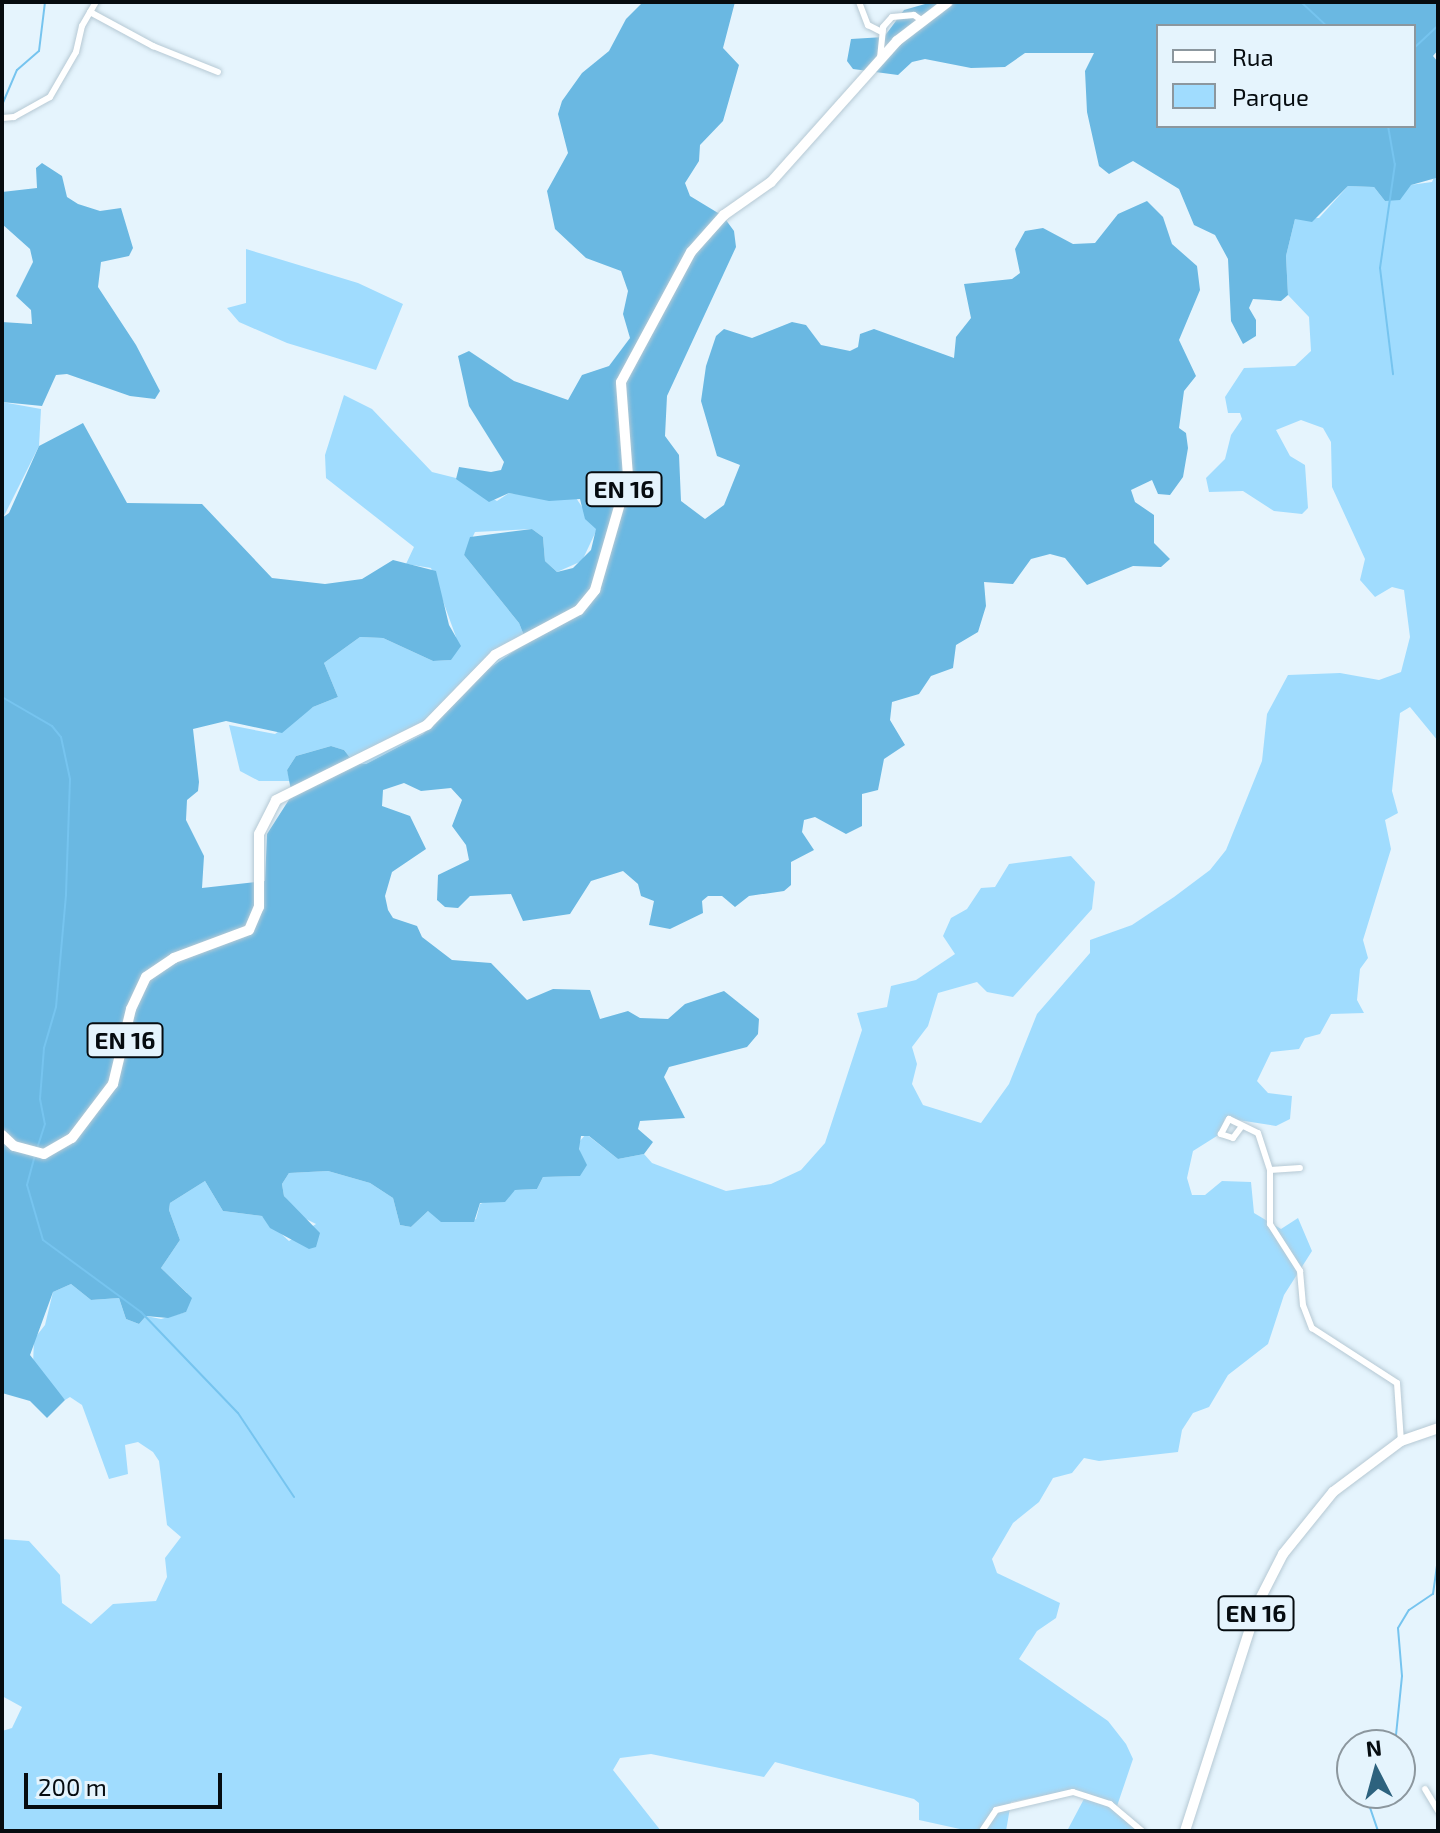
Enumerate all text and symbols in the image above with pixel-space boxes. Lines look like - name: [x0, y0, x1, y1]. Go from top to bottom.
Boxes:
- legend: [1156, 24, 1416, 128]
- text: Rua: [1232, 42, 1274, 71]
- text: Parque: [1232, 82, 1309, 111]
- road number: EN 16: [584, 469, 664, 509]
- road number: EN 16: [85, 1020, 165, 1060]
- road number: EN 16: [1216, 1593, 1296, 1633]
- north arrow: [1336, 1729, 1416, 1809]
- text: N: [1364, 1733, 1383, 1761]
- scale bar: [28, 1757, 226, 1807]
- text: 200 m: [38, 1772, 107, 1801]

